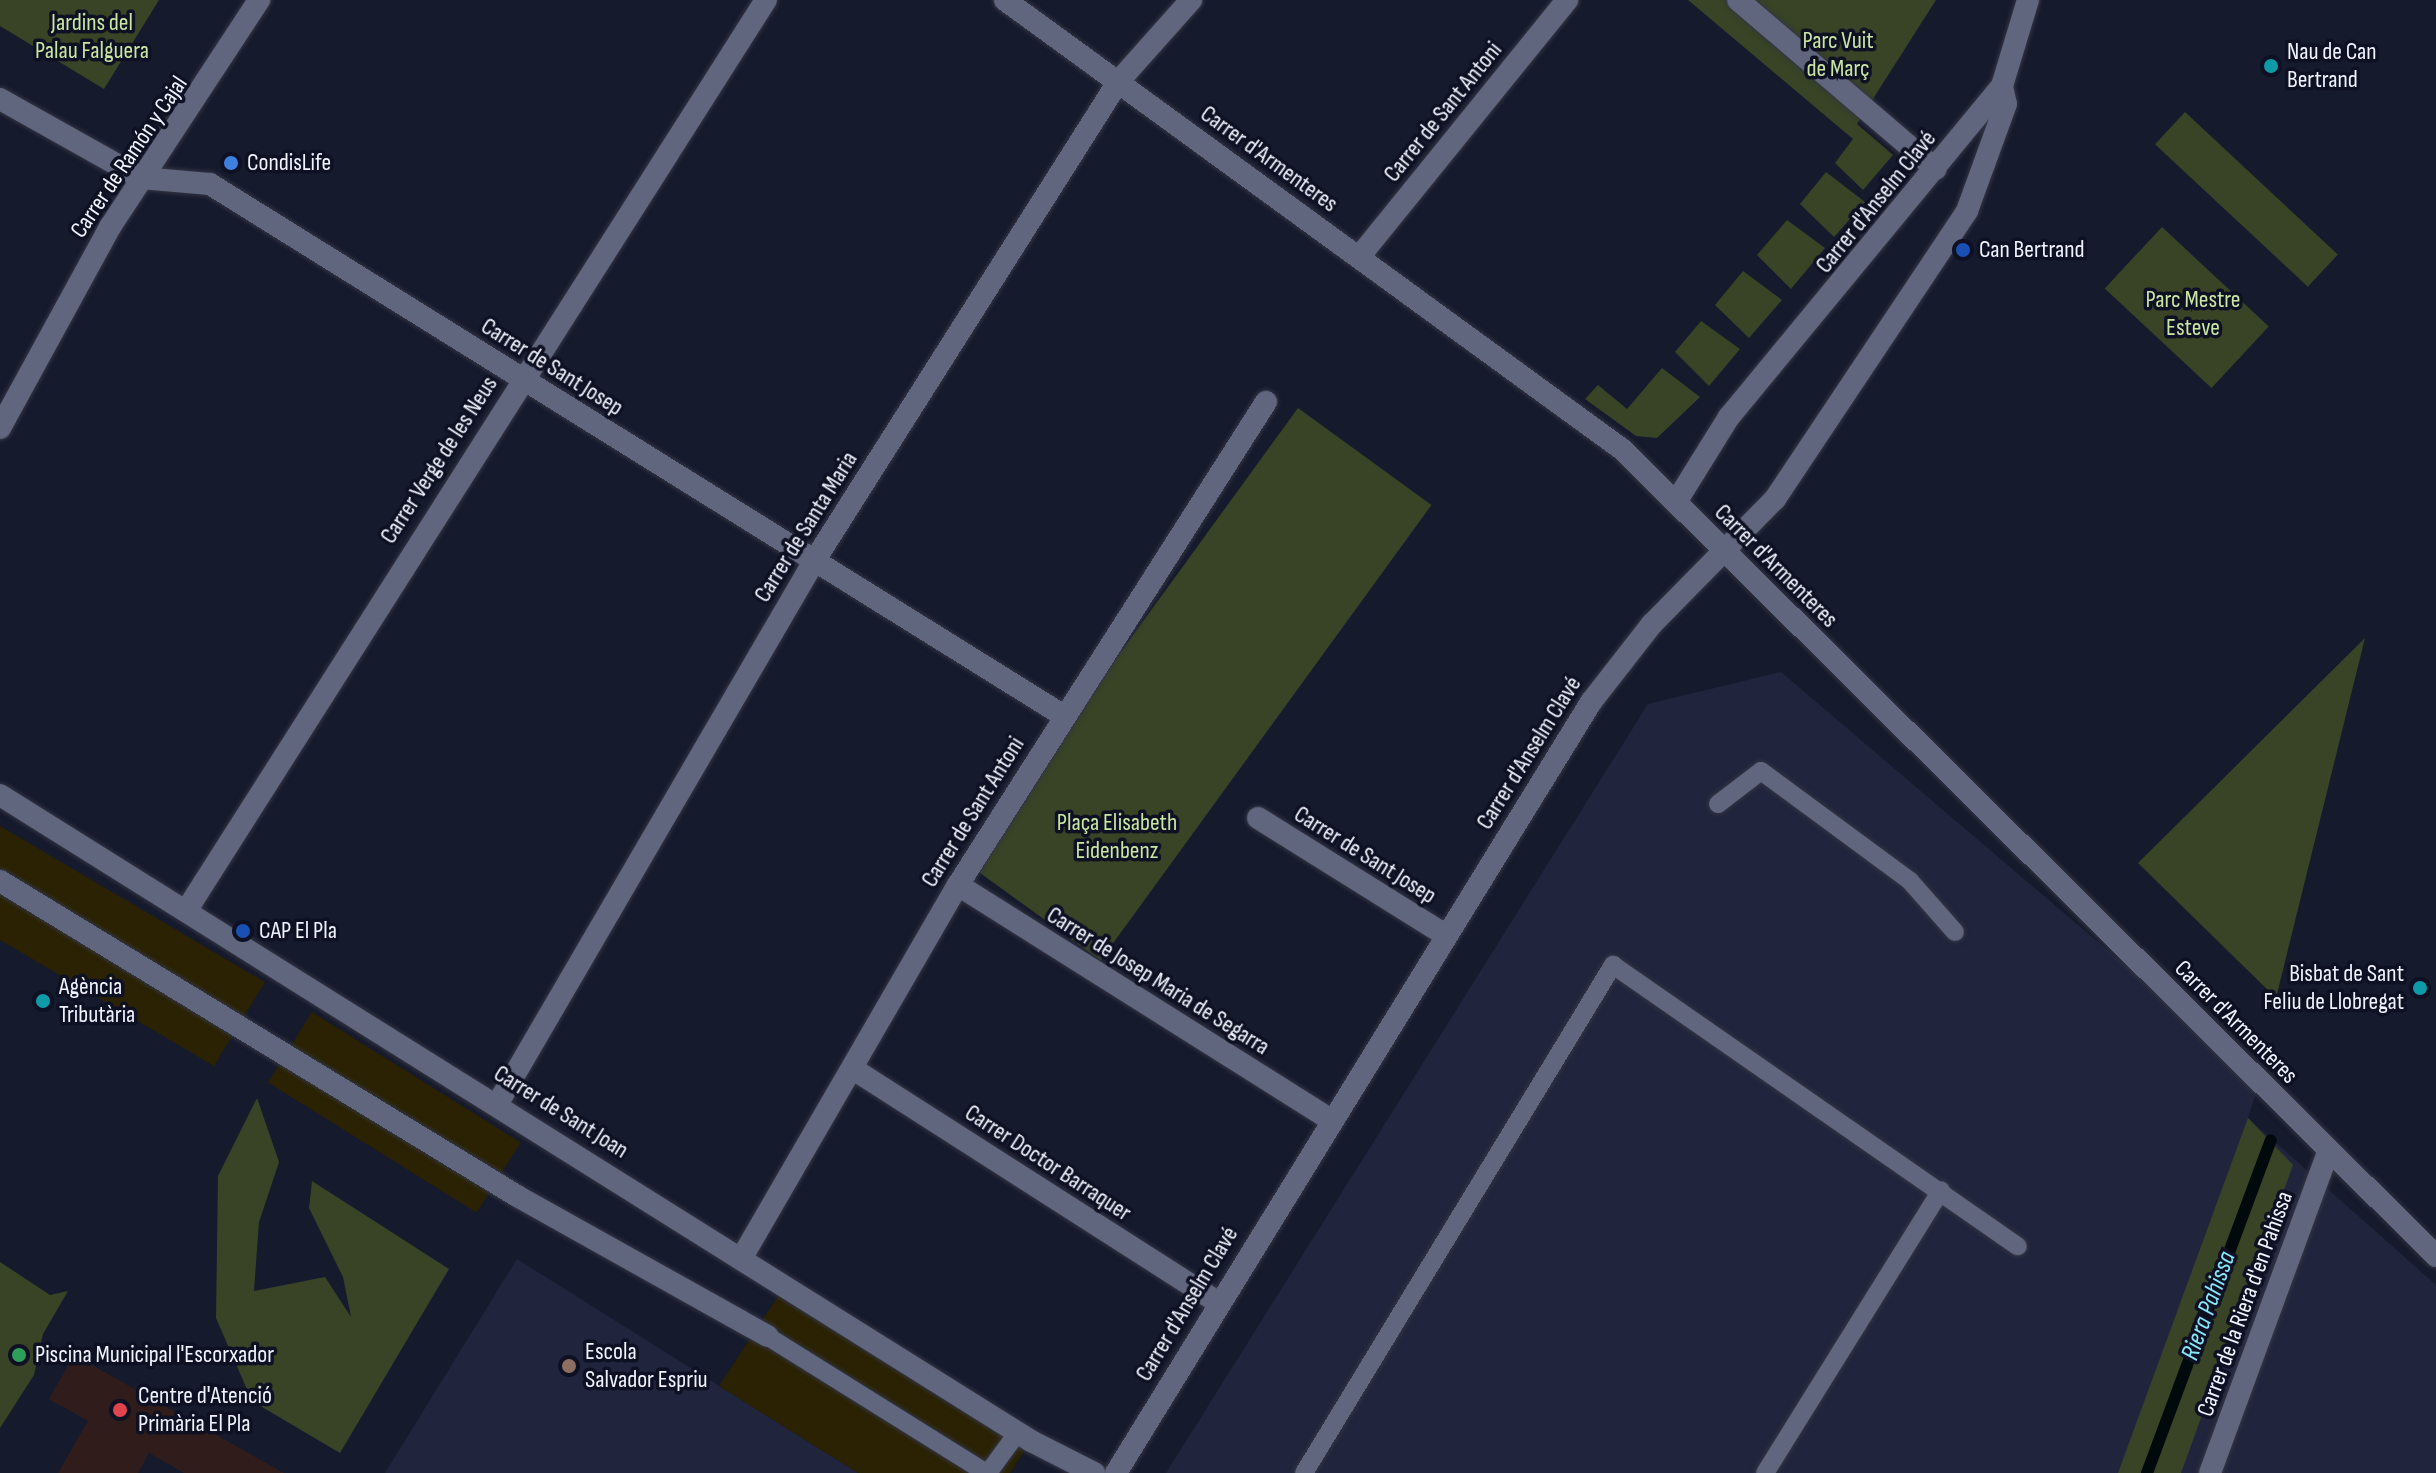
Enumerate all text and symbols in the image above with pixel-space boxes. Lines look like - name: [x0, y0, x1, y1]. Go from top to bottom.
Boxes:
- park label: Jardins del Palau Falguera: [35, 9, 149, 65]
- park label: Parc Vuit de Març: [1802, 27, 1874, 83]
- street label: Carrer de Sant Antoni: [1378, 36, 1508, 188]
- place label: Nau de Can Bertrand: [2287, 38, 2377, 94]
- marker: Nau de Can Bertrand: [2262, 57, 2280, 75]
- street label: Carrer de Ramón y Cajal: [64, 71, 194, 243]
- street label: Carrer d'Armenteres: [1195, 100, 1343, 218]
- street label: Carrer d'Anselm Clavé: [1810, 125, 1942, 279]
- place label: CondisLife: [247, 149, 331, 177]
- marker: CondisLife: [222, 154, 240, 172]
- place label: Can Bertrand: [1979, 236, 2084, 264]
- marker: Can Bertrand: [1954, 241, 1972, 259]
- park label: Parc Mestre Esteve: [2146, 286, 2240, 342]
- street label: Carrer de Sant Josep: [476, 312, 628, 422]
- street label: Carrer Verge de les Neus: [374, 371, 504, 549]
- street label: Carrer de Santa Maria: [748, 446, 864, 608]
- street label: Carrer d'Armenteres: [1708, 498, 1844, 634]
- street label: Carrer d'Anselm Clavé: [1470, 671, 1588, 835]
- street label: Carrer de Sant Antoni: [915, 732, 1031, 892]
- street label: Carrer de Sant Josep: [1289, 800, 1441, 910]
- park label: Plaça Elisabeth Eidenbenz: [1057, 809, 1177, 865]
- street label: Carrer de Josep Maria de Segarra: [1041, 901, 1275, 1061]
- place label: CAP El Pla: [259, 917, 337, 945]
- marker: CAP El Pla: [234, 922, 252, 940]
- street label: Carrer d'Armenteres: [2168, 954, 2304, 1090]
- place label: Bisbat de Sant Feliu de Llobregat: [2264, 960, 2404, 1016]
- place label: Agència Tributària: [59, 973, 135, 1029]
- marker: Bisbat de Sant Feliu de Llobregat: [2411, 979, 2429, 997]
- marker: Agència Tributària: [34, 992, 52, 1010]
- street label: Carrer de Sant Joan: [488, 1059, 634, 1165]
- street label: Carrer Doctor Barraquer: [959, 1099, 1137, 1227]
- street label: Carrer de la Riera d'en Pahissa: [2191, 1188, 2299, 1420]
- street label: Carrer d'Anselm Clavé: [1130, 1222, 1244, 1386]
- water label: Riera Pahissa: [2175, 1247, 2243, 1365]
- place label: Escola Salvador Espriu: [585, 1338, 708, 1394]
- place label: Piscina Municipal l'Escorxador: [35, 1341, 274, 1369]
- marker: Piscina Municipal l'Escorxador: [10, 1346, 28, 1364]
- marker: Escola Salvador Espriu: [560, 1357, 578, 1375]
- place label: Centre d'Atenció Primària El Pla: [138, 1382, 272, 1438]
- marker: Centre d'Atenció Primària El Pla: [109, 1399, 131, 1421]

